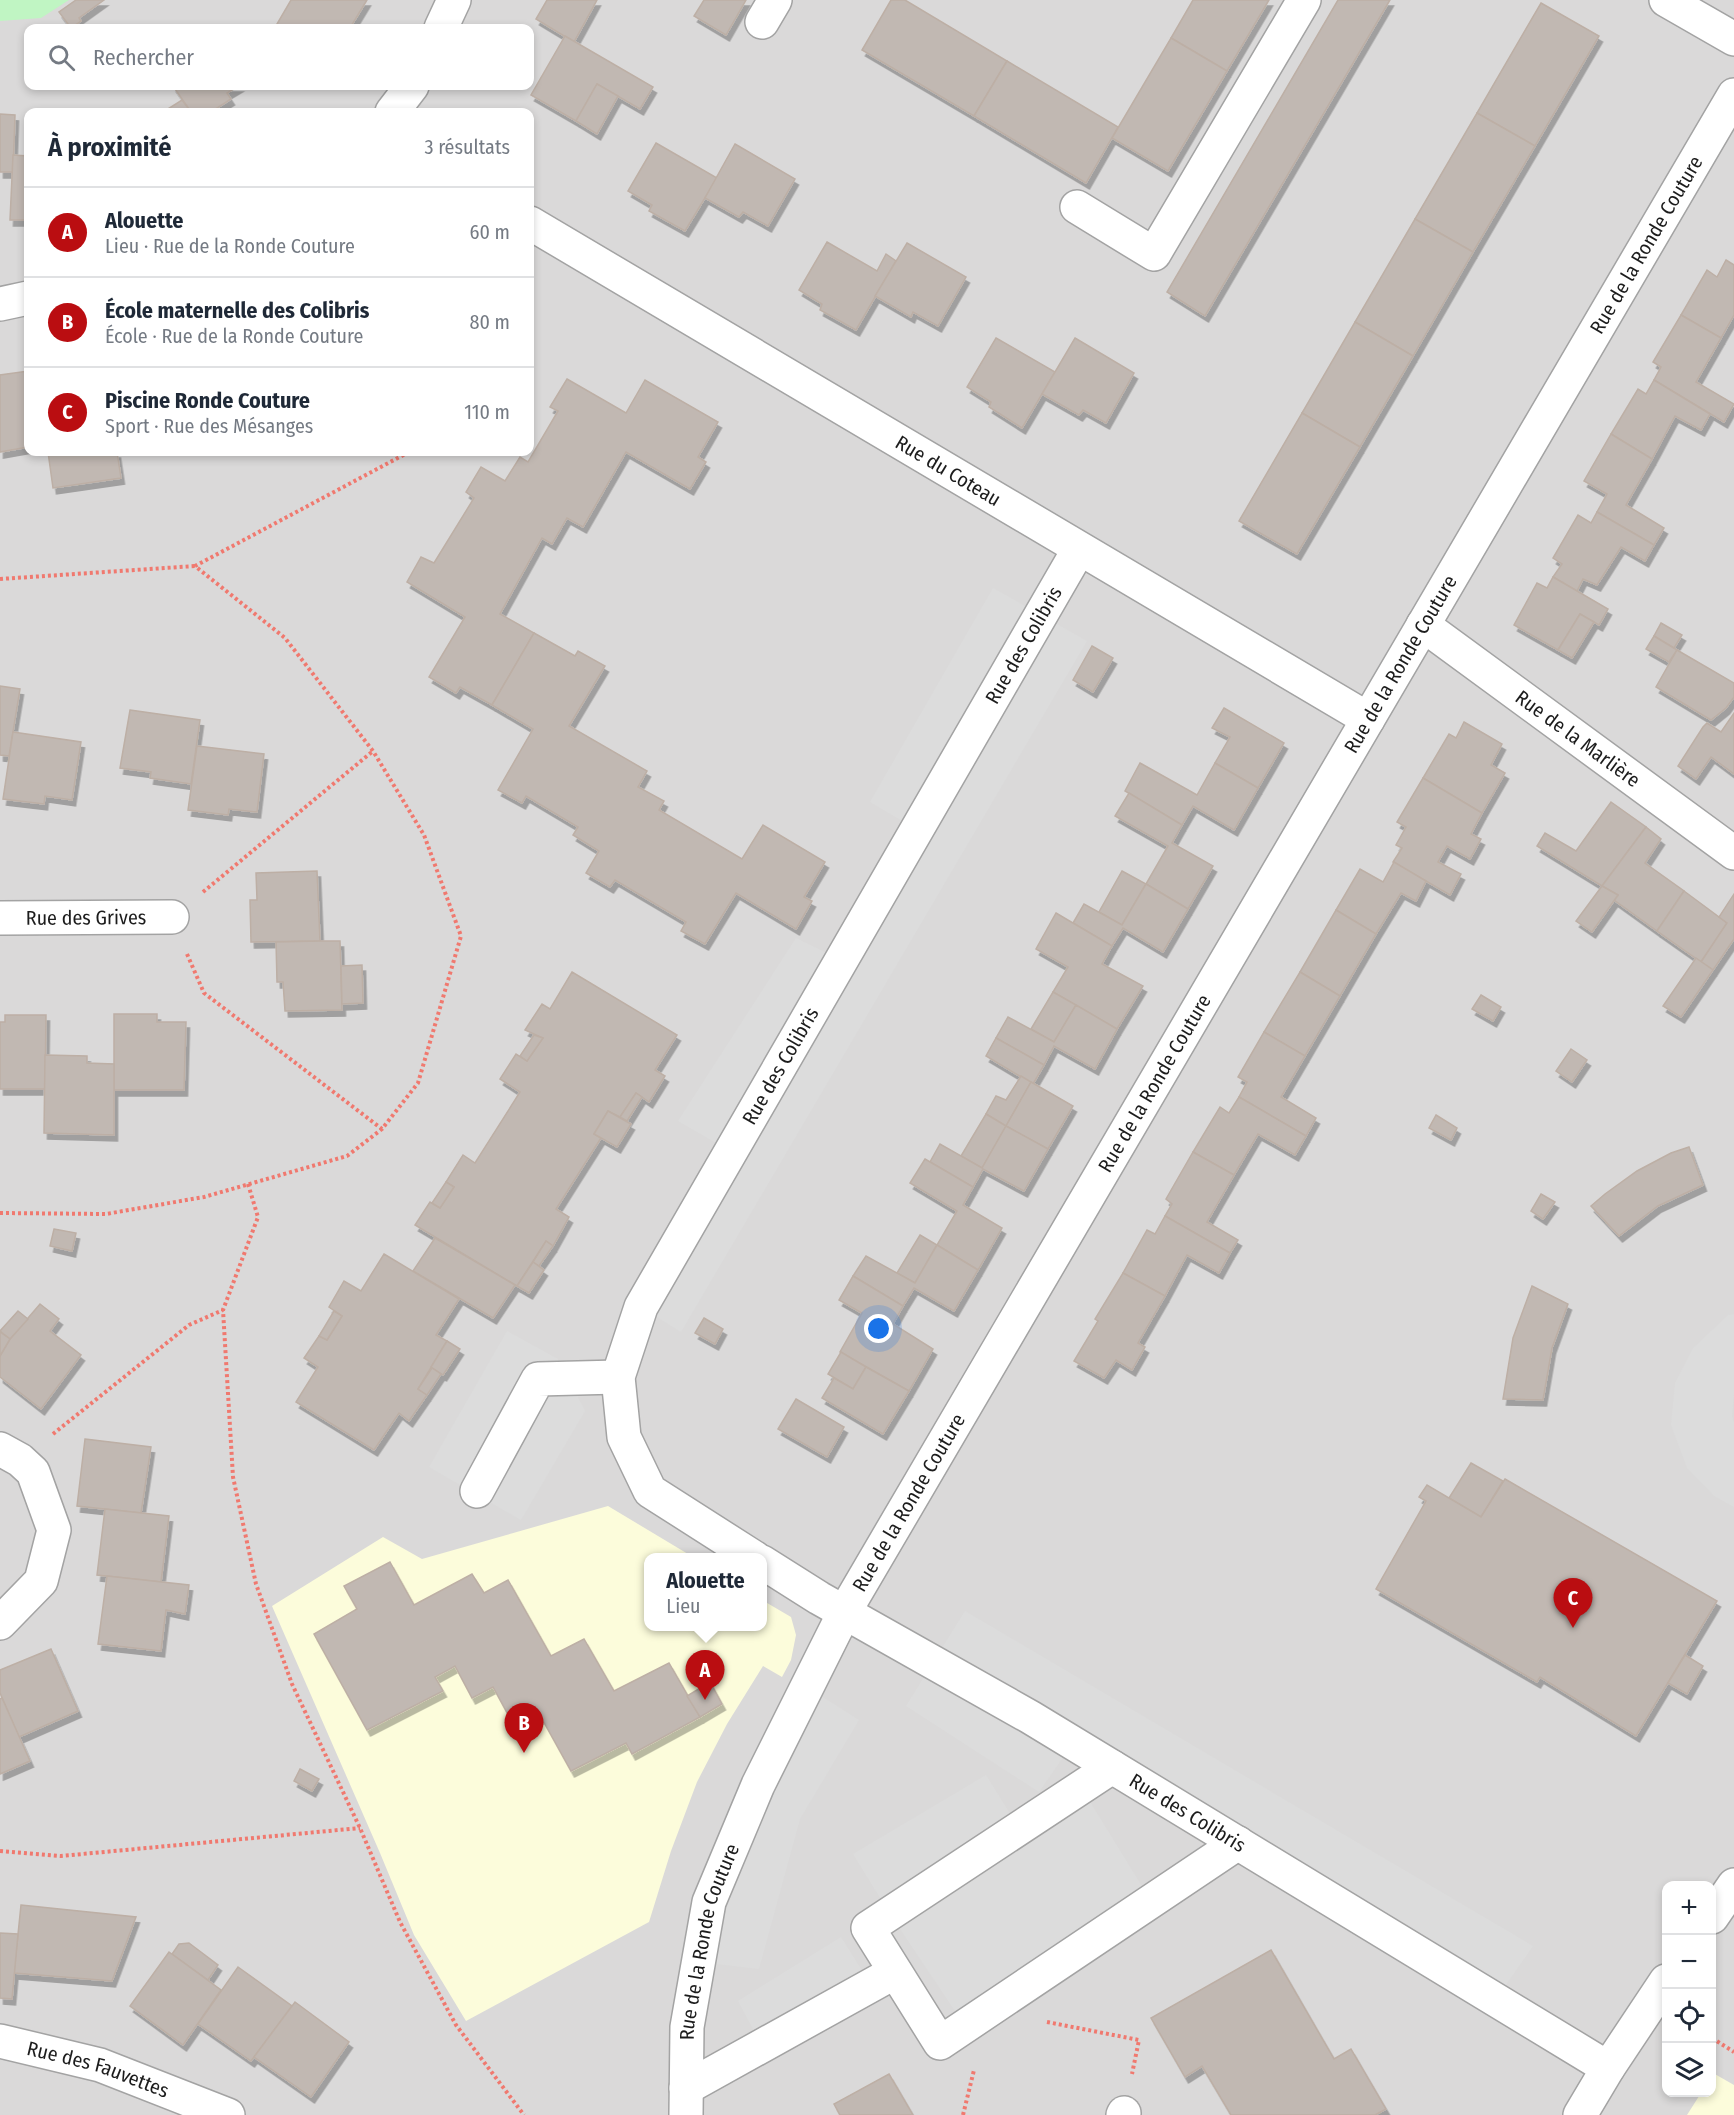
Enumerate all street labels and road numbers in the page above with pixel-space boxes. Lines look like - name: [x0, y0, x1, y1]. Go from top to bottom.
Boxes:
- street label: Rue de la Ronde Couture: [1585, 152, 1708, 338]
- street label: Rue du Coteau: [891, 430, 1005, 511]
- street label: Rue de la Ronde Couture: [1339, 571, 1462, 757]
- street label: Rue des Colibris: [980, 582, 1067, 708]
- street label: Rue de la Marlière: [1511, 685, 1645, 792]
- street label: Rue des Grives: [26, 905, 146, 930]
- street label: Rue de la Ronde Couture: [1093, 990, 1216, 1177]
- street label: Rue des Colibris: [737, 1003, 824, 1129]
- street label: Rue de la Ronde Couture: [847, 1409, 970, 1596]
- street label: Rue des Colibris: [1125, 1768, 1250, 1857]
- street label: Rue de la Ronde Couture: [675, 1840, 744, 2040]
- street label: Rue des Fauvettes: [25, 2036, 172, 2103]

